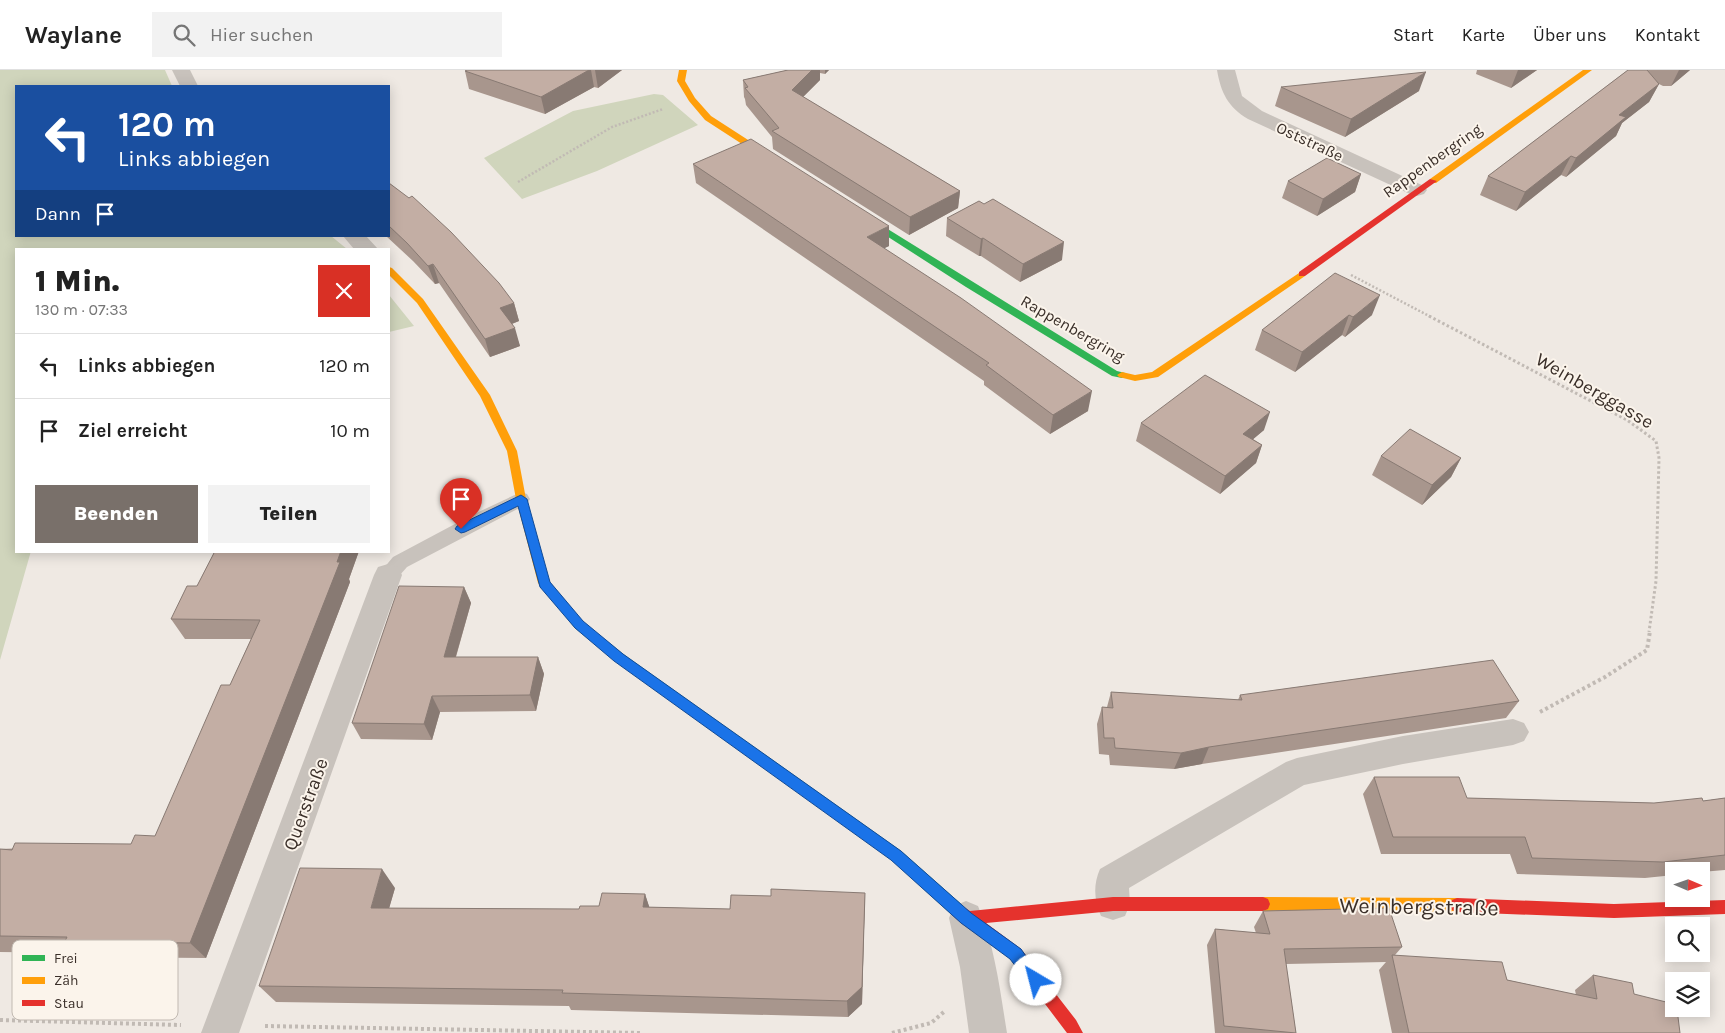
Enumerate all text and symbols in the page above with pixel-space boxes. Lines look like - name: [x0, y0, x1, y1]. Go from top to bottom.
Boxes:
- search box: [152, 12, 502, 57]
- text: Waylane: [25, 21, 122, 49]
- icon: search: [170, 21, 198, 49]
- text: Hier suchen: [210, 24, 313, 46]
- text: Start: [1393, 24, 1434, 46]
- text: Karte: [1462, 24, 1505, 46]
- text: Über uns: [1533, 24, 1607, 46]
- text: Kontakt: [1635, 24, 1700, 46]
- text: 120 m: [118, 104, 216, 145]
- icon: left: [35, 105, 100, 170]
- street label: Oststraße: [1273, 118, 1346, 165]
- street label: Rappenbergring: [1379, 119, 1486, 202]
- text: Links abbiegen: [118, 146, 270, 172]
- icon: arrive: [91, 200, 119, 228]
- text: Dann: [35, 203, 81, 225]
- text: 1 Min.: [35, 263, 119, 299]
- button: close: [318, 265, 370, 317]
- street label: Rappenbergring: [1017, 291, 1128, 366]
- text: 130 m · 07:33: [35, 300, 128, 319]
- street label: Weinberggasse: [1532, 348, 1657, 434]
- icon: left: [35, 352, 63, 380]
- text: Links abbiegen: [78, 355, 215, 377]
- text: 120 m: [319, 355, 370, 377]
- icon: arrive: [35, 417, 63, 445]
- text: Ziel erreicht: [78, 420, 188, 442]
- text: 10 m: [330, 420, 370, 442]
- pin: [440, 478, 482, 529]
- button: Beenden: [35, 485, 198, 543]
- button: Teilen: [208, 485, 370, 543]
- icon: arrive: [447, 485, 475, 513]
- street label: Querstraße: [279, 755, 333, 853]
- north arrow: [1665, 862, 1710, 908]
- map controls: [1665, 862, 1710, 1017]
- street label: Weinbergstraße: [1339, 893, 1499, 921]
- button: search: [1665, 917, 1710, 962]
- legend: [12, 940, 178, 1020]
- text: Frei: [54, 950, 78, 967]
- position arrow: [1009, 953, 1061, 1005]
- text: Zäh: [54, 972, 78, 989]
- button: layers: [1665, 972, 1710, 1017]
- text: Stau: [54, 995, 84, 1012]

